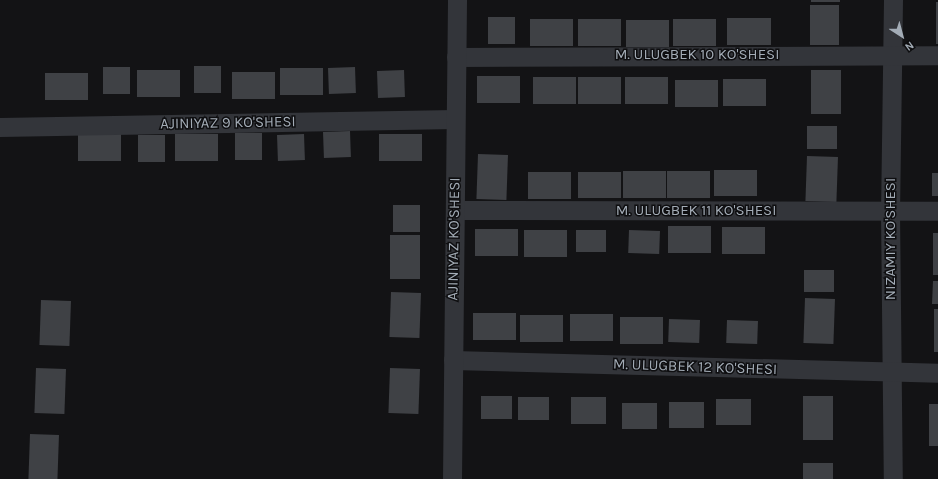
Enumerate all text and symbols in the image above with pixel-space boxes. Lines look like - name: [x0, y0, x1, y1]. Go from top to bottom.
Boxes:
- north arrow: [882, 16, 922, 56]
- text: N: [902, 39, 916, 54]
- street label: M. ULUGBEK 10 KO'SHESI: [615, 46, 779, 64]
- street label: AJINIYAZ 9 KO'SHESI: [160, 113, 296, 133]
- street label: AJINIYAZ KO'SHESI: [444, 177, 464, 301]
- street label: NIZAMIY KO'SHESI: [882, 178, 900, 300]
- street label: M. ULUGBEK 11 KO'SHESI: [616, 202, 776, 220]
- street label: M. ULUGBEK 12 KO'SHESI: [613, 355, 777, 379]

